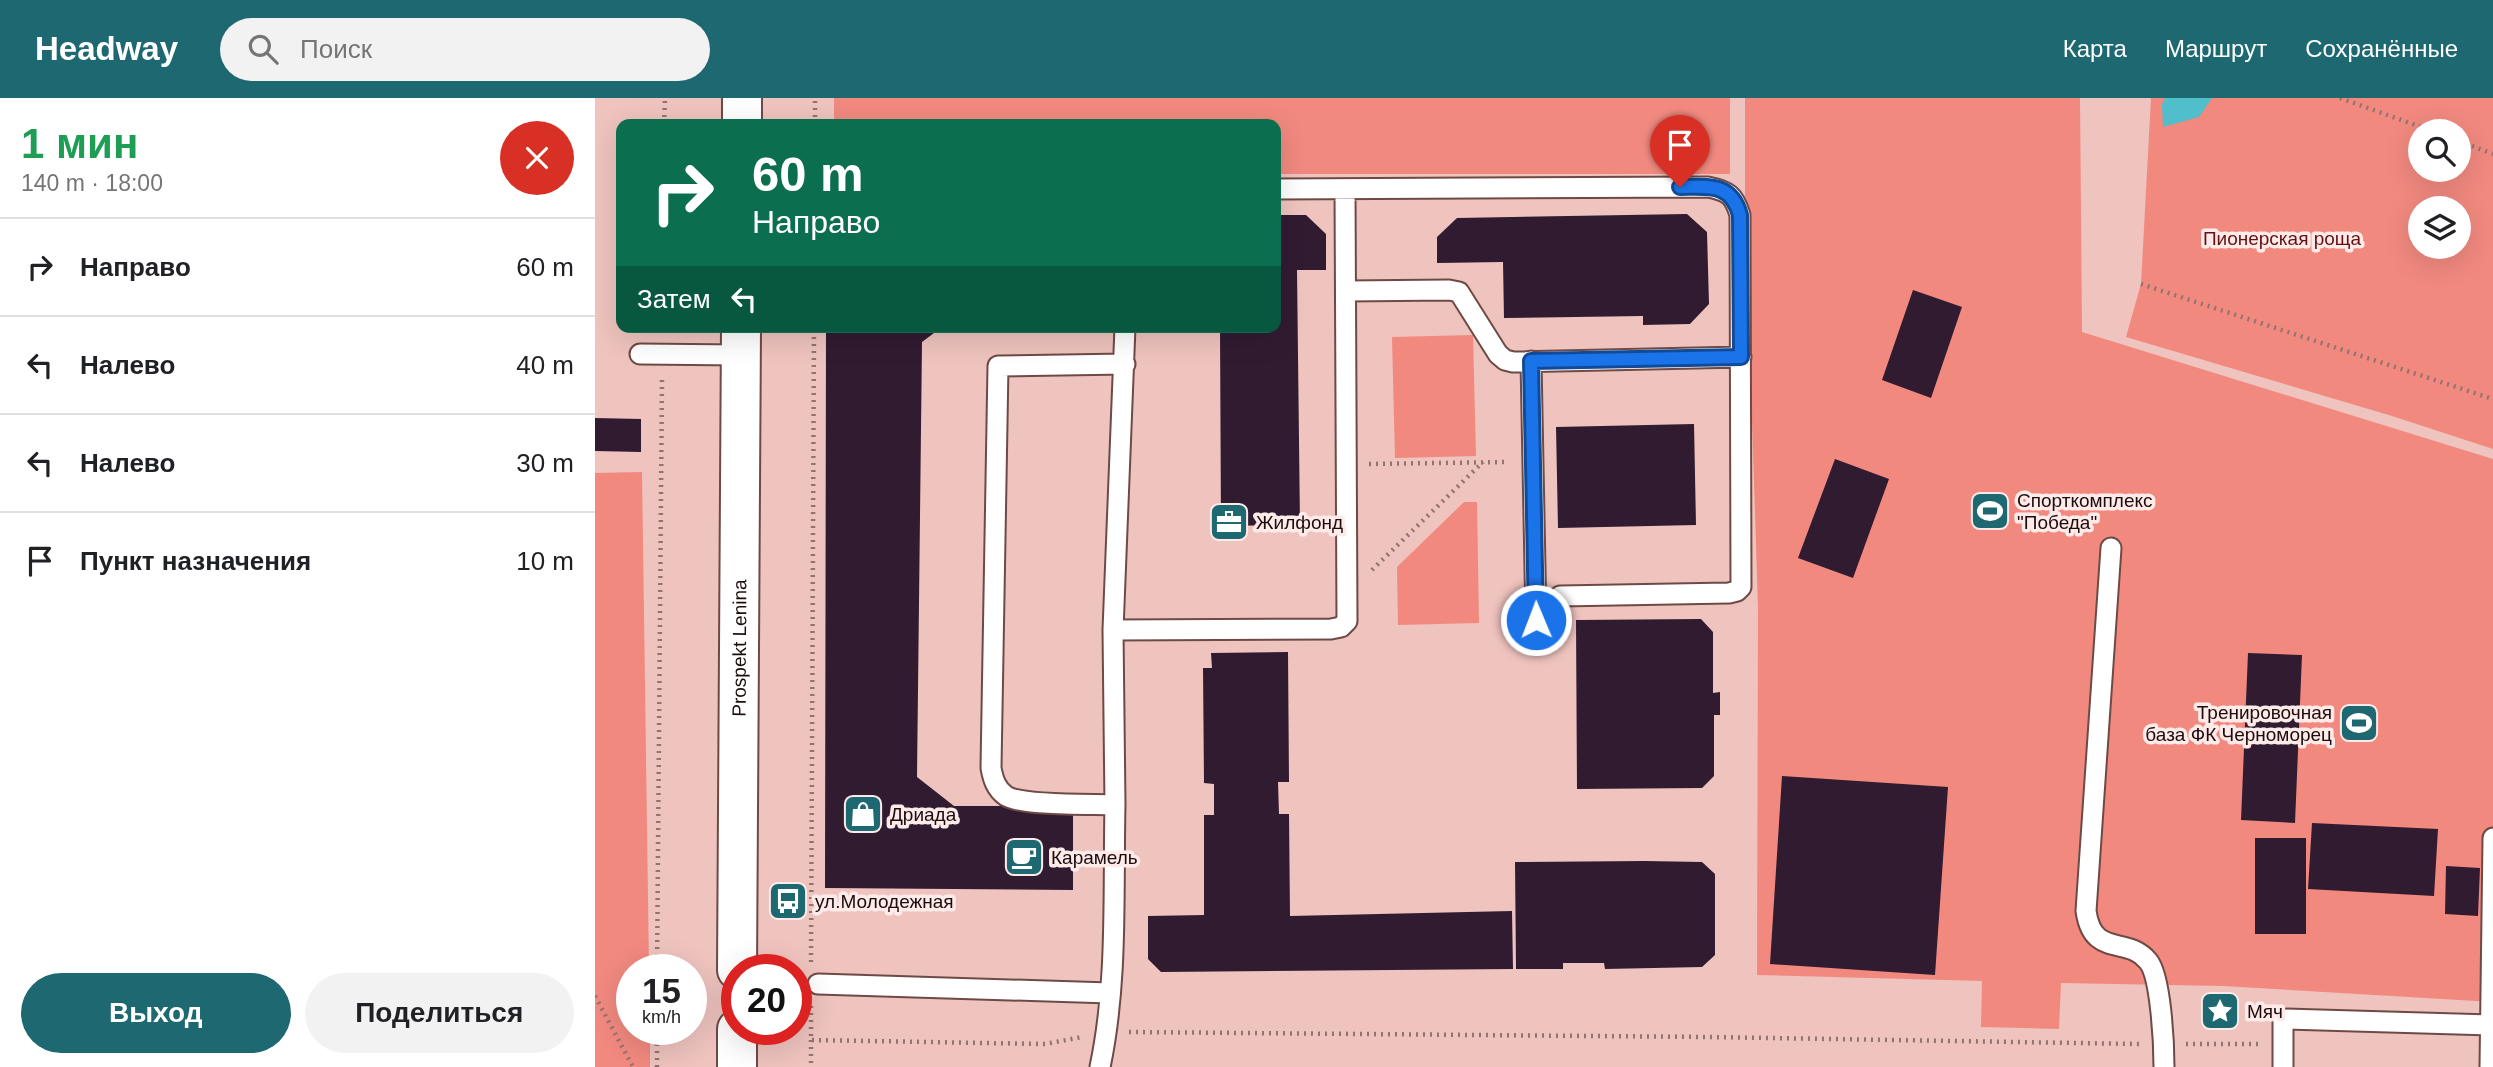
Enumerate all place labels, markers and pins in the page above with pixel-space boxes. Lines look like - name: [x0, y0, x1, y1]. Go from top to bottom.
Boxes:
- pin: [1650, 115, 1710, 187]
- sports icon: Спорткомплекс "Победа": [1969, 490, 2011, 532]
- place label: Спорткомплекс "Победа": [2017, 490, 2153, 533]
- office icon: Жилфонд: [1208, 501, 1250, 543]
- place label: Жилфонд: [1256, 512, 1343, 533]
- place label: Тренировочная база ФК Черноморец: [2145, 702, 2332, 745]
- sports icon: Тренировочная база ФК Черноморец: [2338, 702, 2380, 744]
- shop icon: Дриада: [842, 793, 884, 835]
- place label: Дриада: [890, 804, 957, 825]
- cafe icon: Карамель: [1003, 836, 1045, 878]
- place label: Карамель: [1051, 847, 1138, 868]
- bus stop icon: ул.Молодежная: [767, 880, 809, 922]
- place label: ул.Молодежная: [815, 891, 954, 912]
- place icon: Мяч: [2199, 990, 2241, 1032]
- place label: Мяч: [2247, 1001, 2283, 1022]

